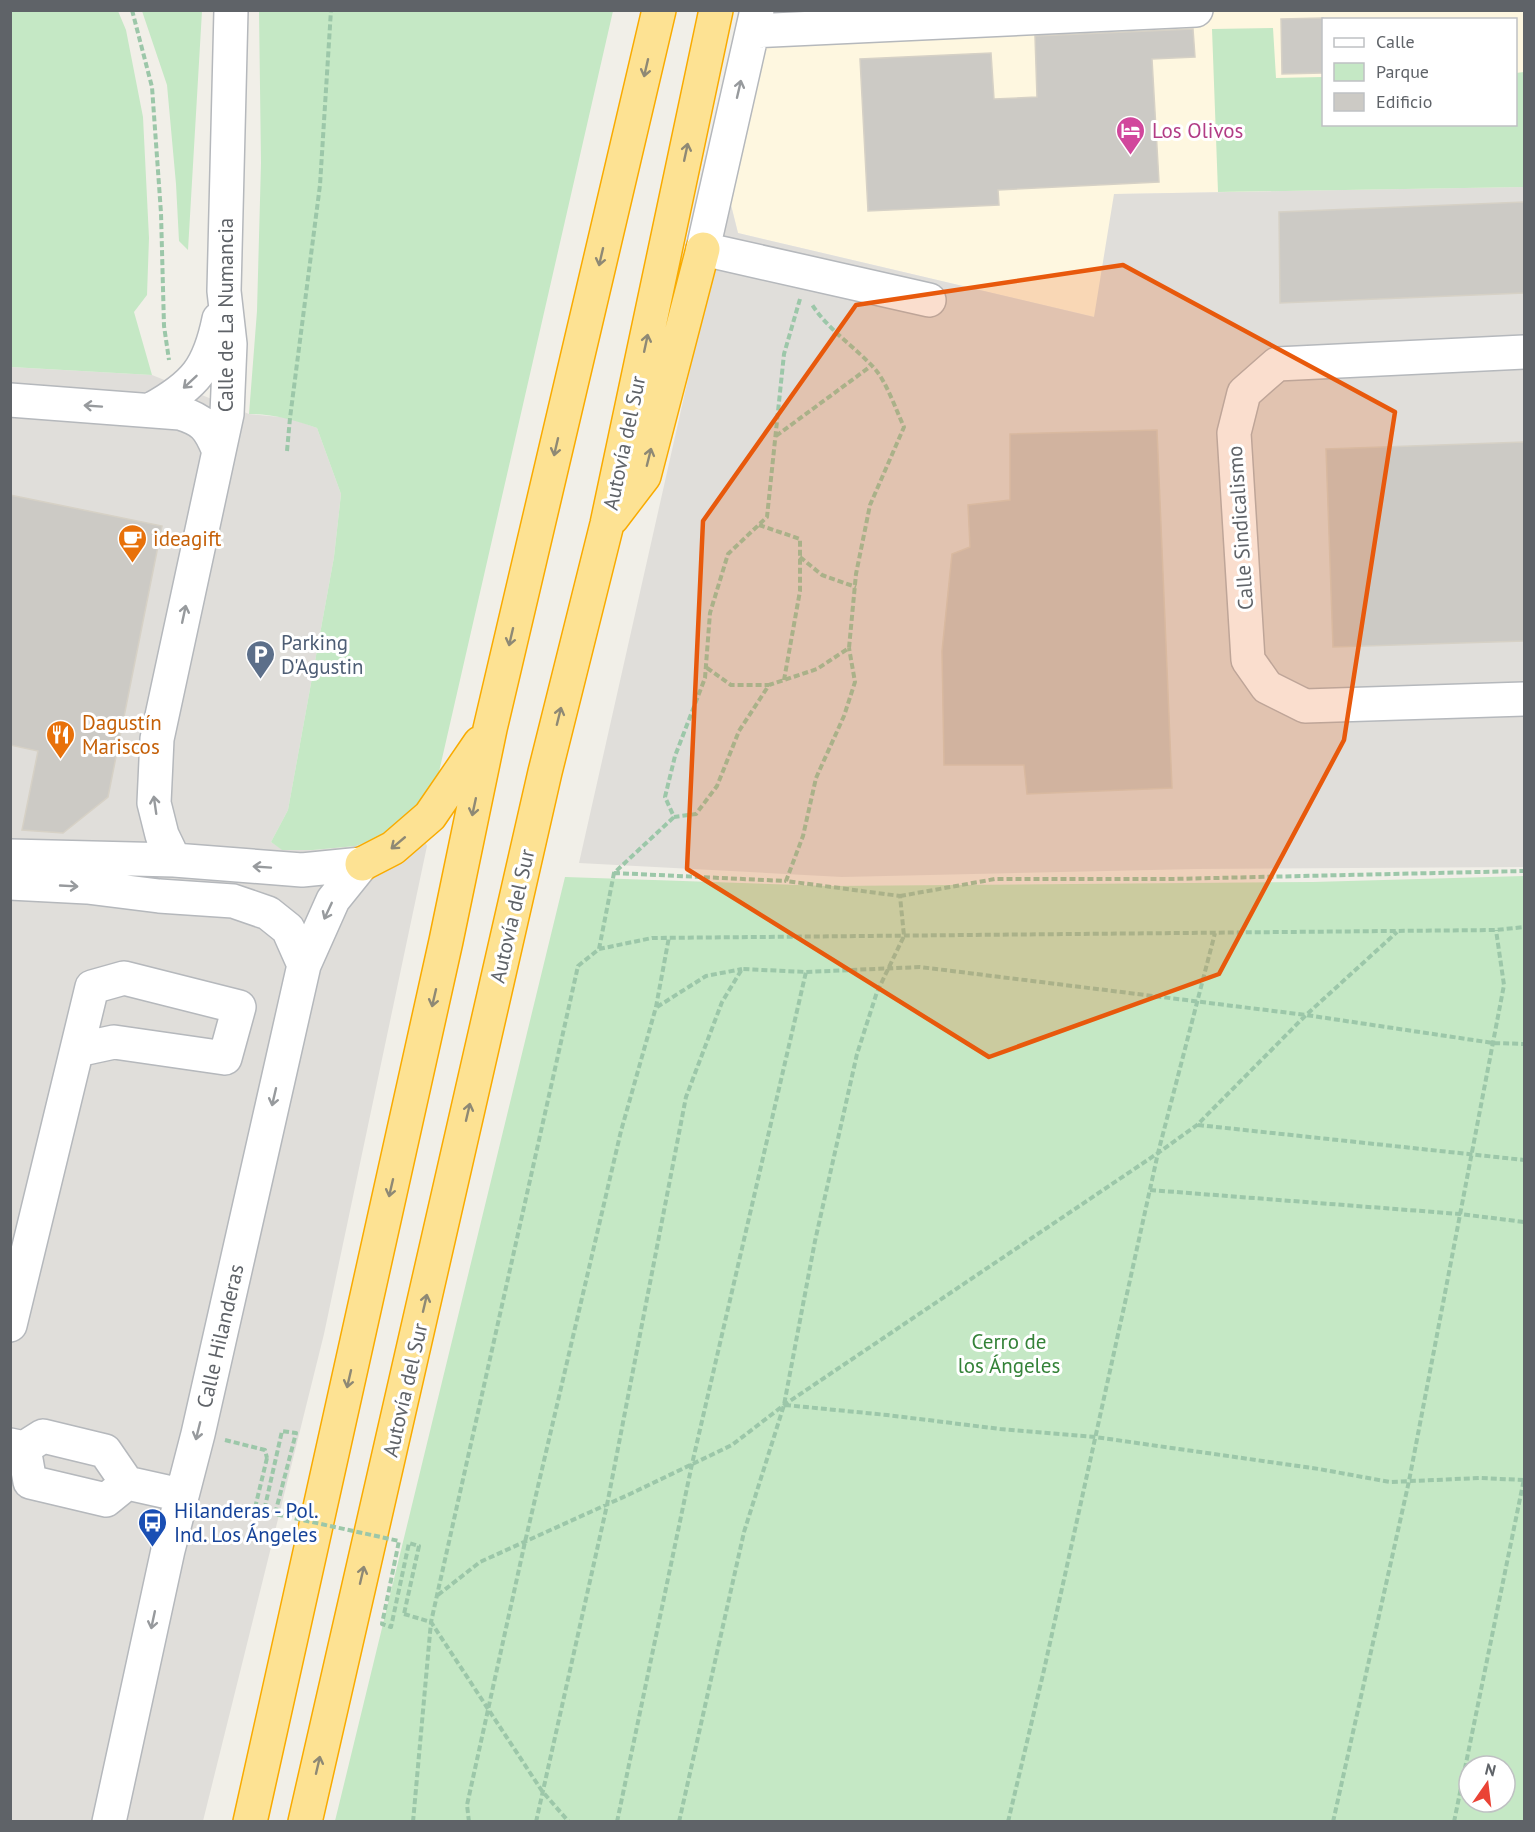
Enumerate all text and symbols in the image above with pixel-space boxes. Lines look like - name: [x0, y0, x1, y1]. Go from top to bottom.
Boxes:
- legend: [1322, 18, 1517, 126]
- text: Calle: [1376, 30, 1415, 53]
- one-way arrow: [640, 57, 651, 77]
- text: Parque: [1376, 60, 1429, 83]
- one-way arrow: [734, 80, 746, 99]
- text: Edificio: [1376, 90, 1432, 113]
- hotel icon: Los Olivos: [1115, 114, 1147, 156]
- place label: Los Olivos: [1152, 117, 1243, 144]
- one-way arrow: [681, 143, 692, 163]
- street label: Calle de La Numancia: [212, 218, 239, 412]
- one-way arrow: [595, 248, 607, 267]
- one-way arrow: [640, 334, 652, 353]
- street label: Autovía del Sur: [597, 373, 651, 513]
- one-way arrow: [182, 375, 197, 390]
- one-way arrow: [84, 400, 104, 411]
- one-way arrow: [550, 437, 562, 456]
- street label: Calle Sindicalismo: [1221, 445, 1259, 611]
- one-way arrow: [644, 448, 656, 467]
- cafe icon: ideagift: [116, 522, 148, 564]
- place label: ideagift: [153, 525, 221, 552]
- one-way arrow: [179, 604, 190, 624]
- one-way arrow: [505, 627, 517, 646]
- place label: Parking D'Agustin: [281, 629, 364, 680]
- parking icon: Parking D'Agustin: [244, 638, 276, 680]
- one-way arrow: [554, 706, 566, 725]
- place label: Dagustín Mariscos: [82, 709, 162, 760]
- restaurant icon: Dagustín Mariscos: [45, 718, 77, 760]
- one-way arrow: [150, 796, 161, 816]
- one-way arrow: [468, 797, 479, 816]
- one-way arrow: [391, 836, 406, 850]
- street label: Autovía del Sur: [483, 846, 541, 986]
- one-way arrow: [253, 861, 273, 872]
- one-way arrow: [58, 880, 78, 891]
- one-way arrow: [322, 901, 333, 919]
- one-way arrow: [427, 988, 439, 1007]
- one-way arrow: [268, 1087, 279, 1106]
- one-way arrow: [463, 1103, 474, 1123]
- one-way arrow: [385, 1178, 397, 1197]
- street label: Calle Hilanderas: [190, 1261, 250, 1411]
- one-way arrow: [419, 1293, 431, 1312]
- street label: Autovía del Sur: [376, 1320, 434, 1460]
- park label: Cerro de los Ángeles: [958, 1328, 1060, 1379]
- one-way arrow: [343, 1368, 354, 1388]
- one-way arrow: [192, 1421, 204, 1440]
- place label: Hilanderas - Pol. Ind. Los Ángeles: [174, 1497, 318, 1548]
- bus stop icon: Hilanderas - Pol. Ind. Los Ángeles: [137, 1506, 169, 1548]
- one-way arrow: [357, 1565, 369, 1584]
- one-way arrow: [147, 1610, 158, 1630]
- north arrow: [1457, 1754, 1517, 1814]
- one-way arrow: [313, 1755, 325, 1774]
- text: N: [1483, 1758, 1498, 1780]

